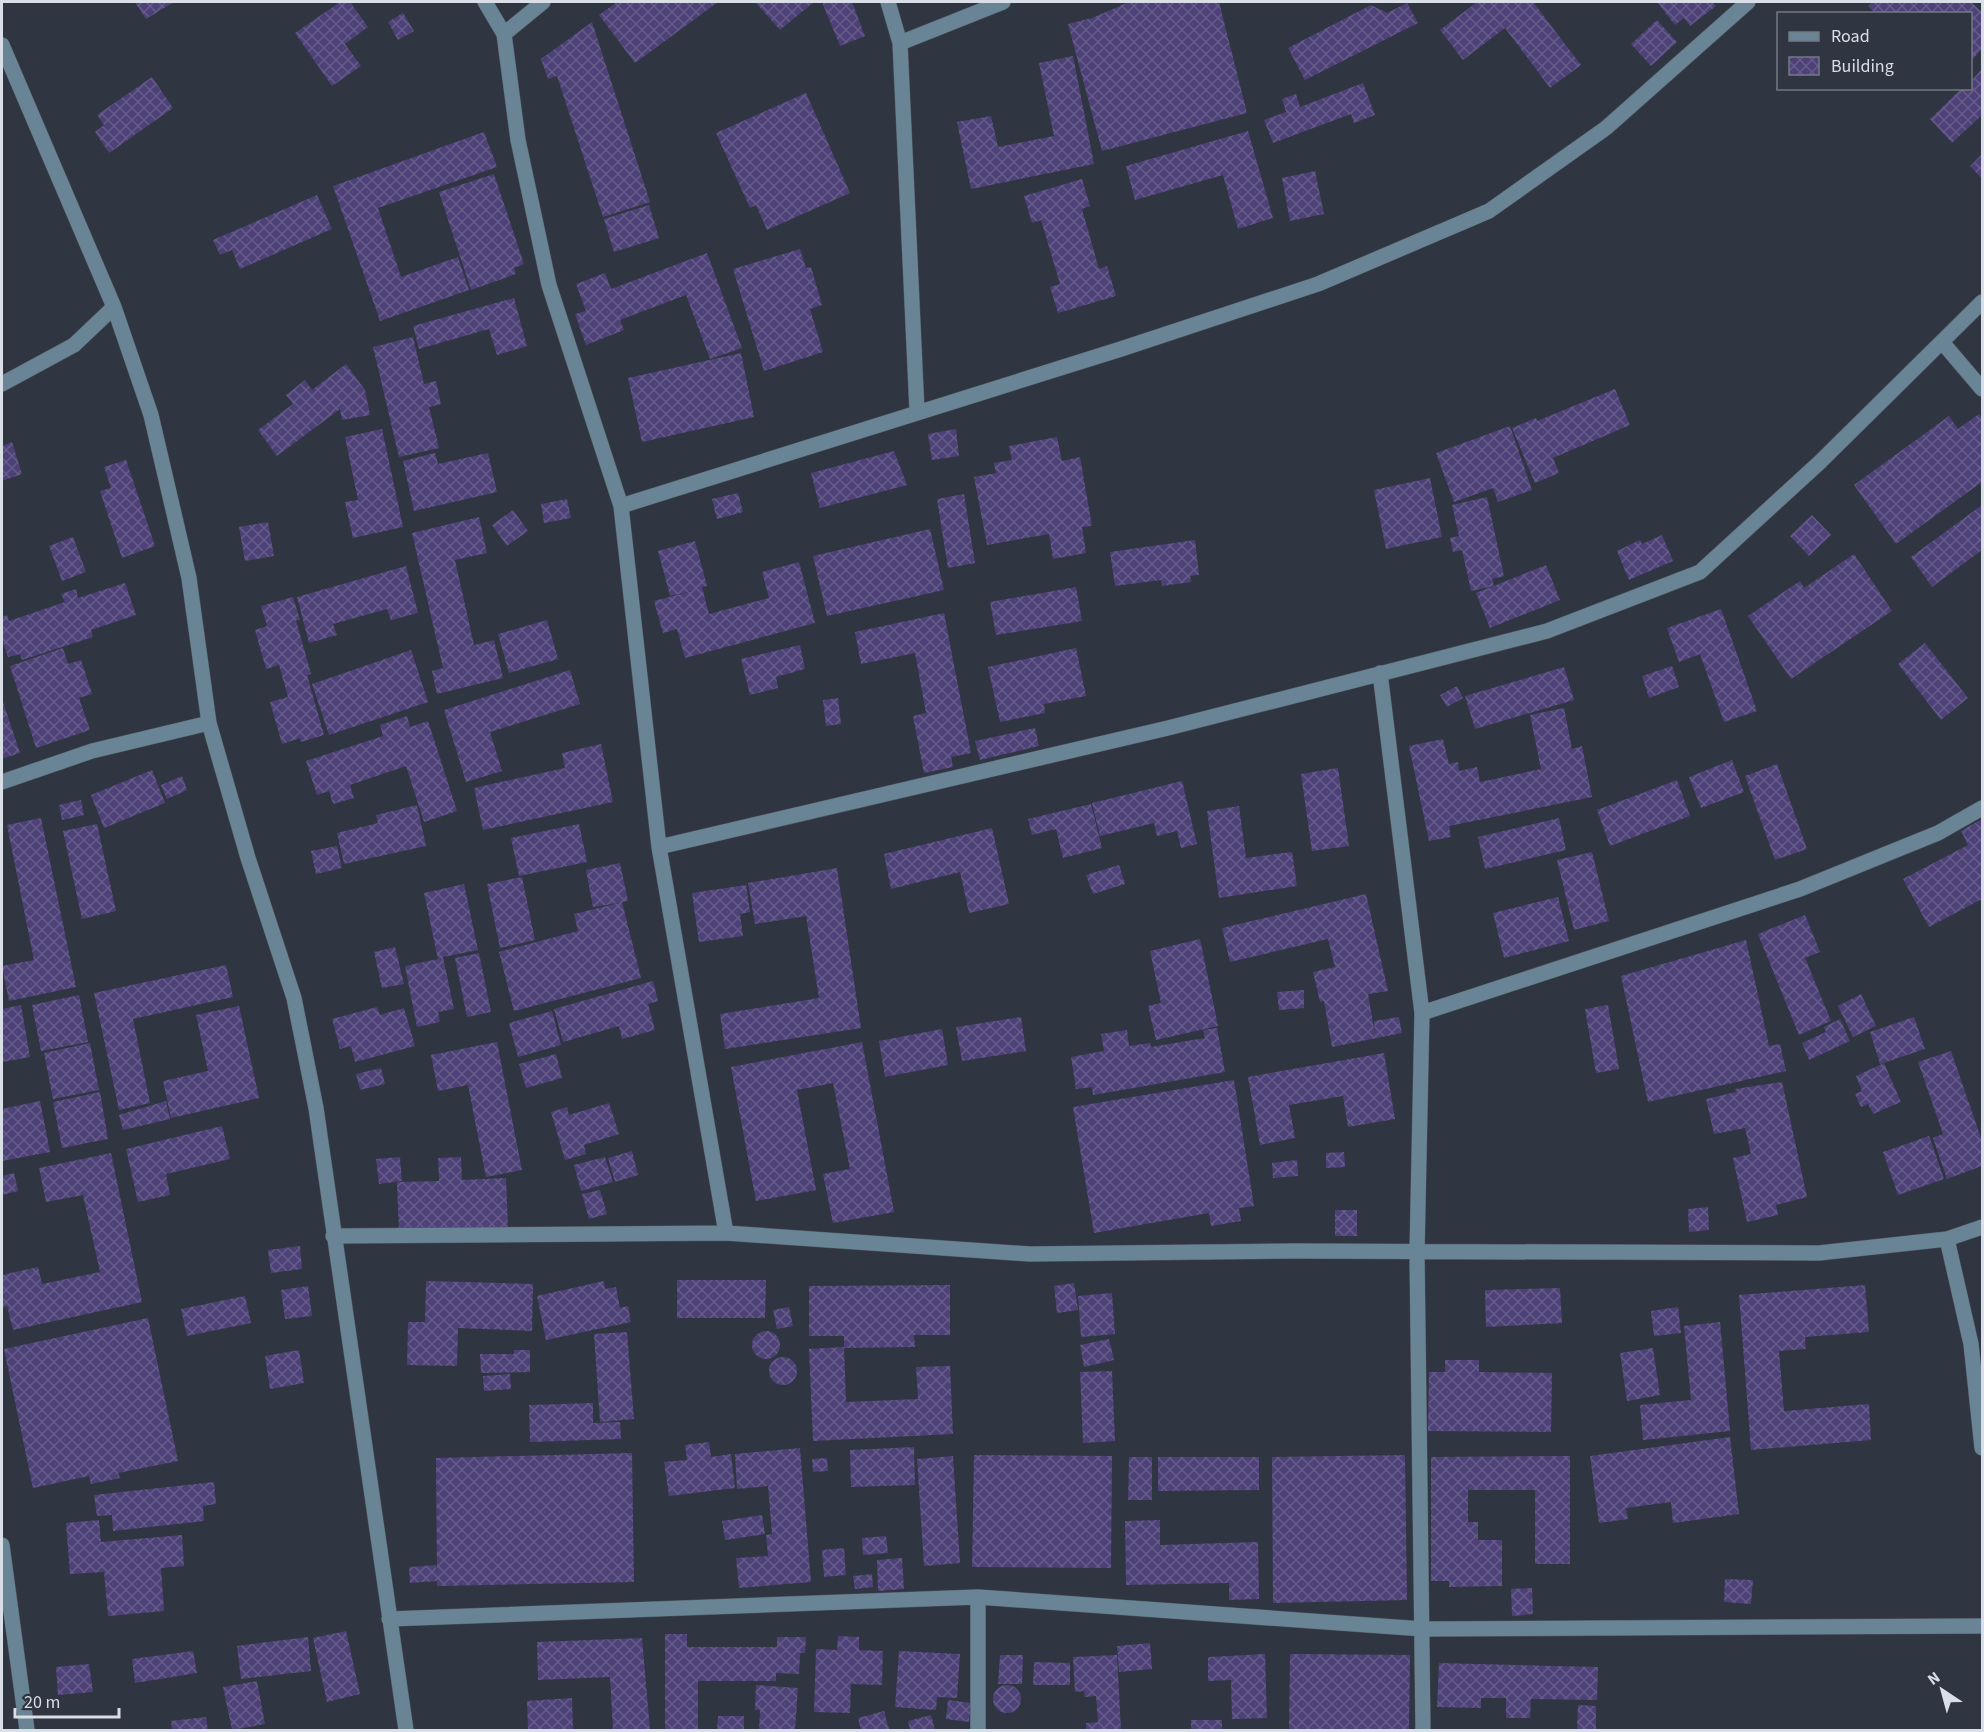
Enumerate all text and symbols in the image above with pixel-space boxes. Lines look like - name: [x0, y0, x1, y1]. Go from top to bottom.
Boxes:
- legend: [1777, 12, 1972, 90]
- text: Road: [1831, 24, 1870, 49]
- text: Building: [1831, 54, 1894, 79]
- north arrow: [1912, 1660, 1972, 1720]
- text: N: [1923, 1667, 1945, 1691]
- scale bar: [15, 1681, 118, 1719]
- text: 20 m: [24, 1690, 60, 1715]

